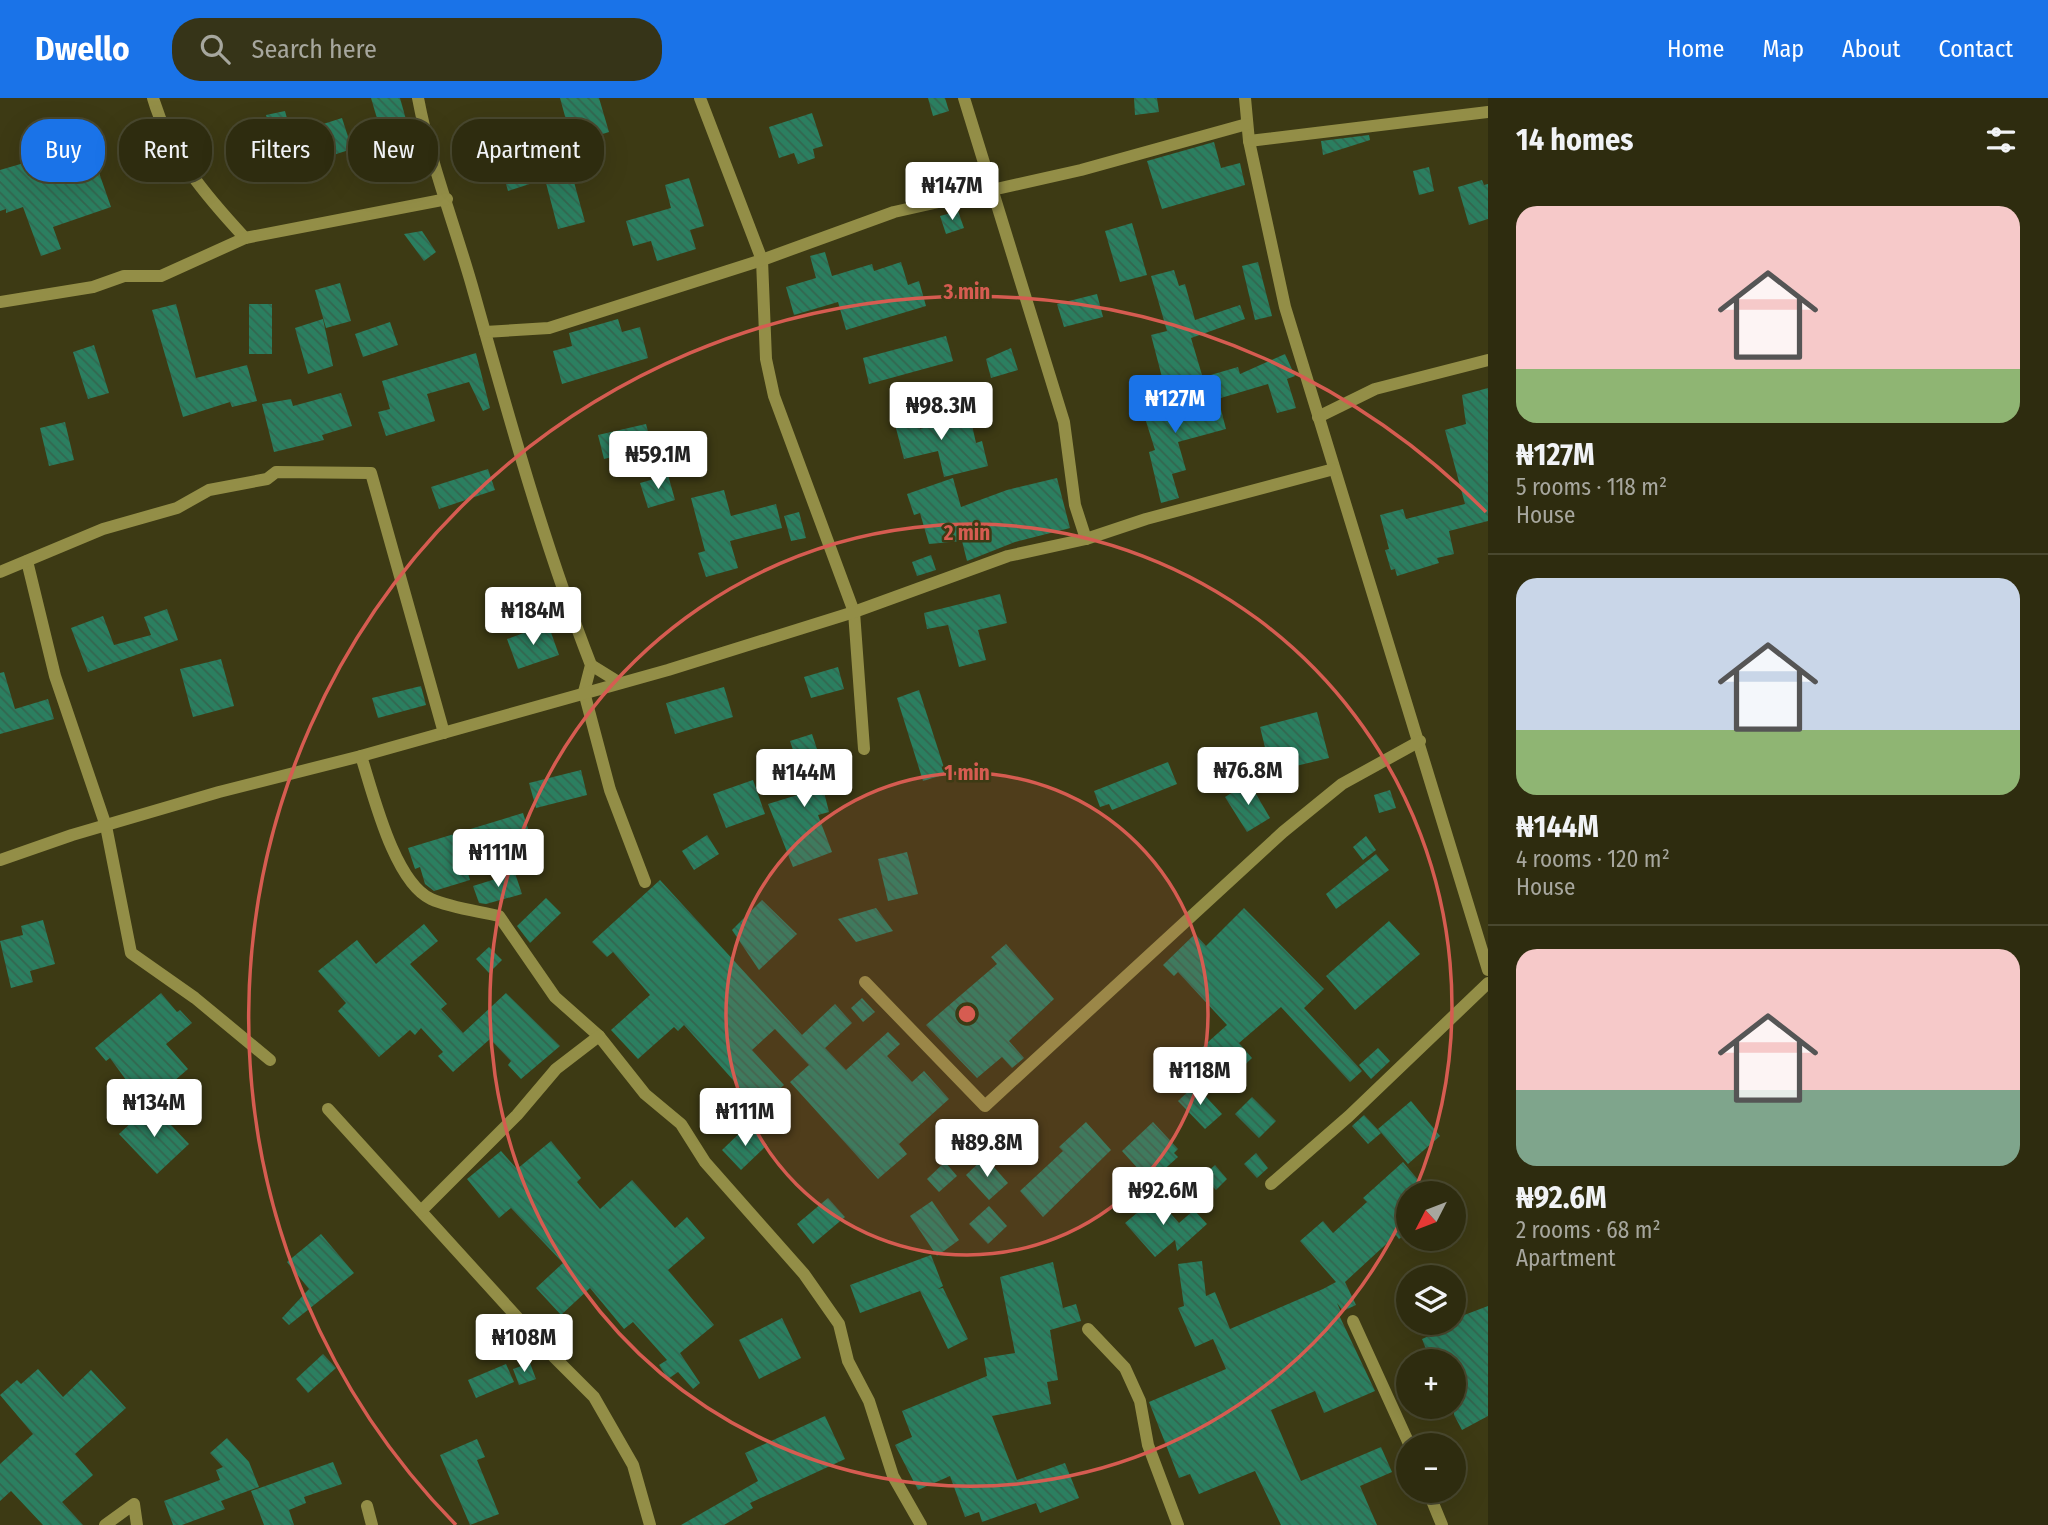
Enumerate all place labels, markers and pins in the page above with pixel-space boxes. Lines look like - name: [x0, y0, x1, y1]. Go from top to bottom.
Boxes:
- pin: ₦147M: [903, 162, 1001, 222]
- pin: ₦127M: [1126, 376, 1224, 435]
- pin: ₦98.3M: [884, 382, 998, 442]
- pin: ₦59.1M: [601, 432, 715, 491]
- pin: ₦184M: [484, 588, 582, 647]
- pin: ₦76.8M: [1191, 748, 1305, 807]
- pin: ₦144M: [755, 750, 853, 809]
- pin: ₦111M: [449, 830, 547, 889]
- centre of rings: [955, 1002, 979, 1026]
- pin: ₦118M: [1151, 1048, 1249, 1107]
- pin: ₦134M: [105, 1080, 203, 1139]
- pin: ₦111M: [696, 1088, 794, 1148]
- pin: ₦89.8M: [930, 1119, 1044, 1179]
- pin: ₦92.6M: [1106, 1168, 1220, 1227]
- pin: ₦108M: [475, 1314, 573, 1374]

